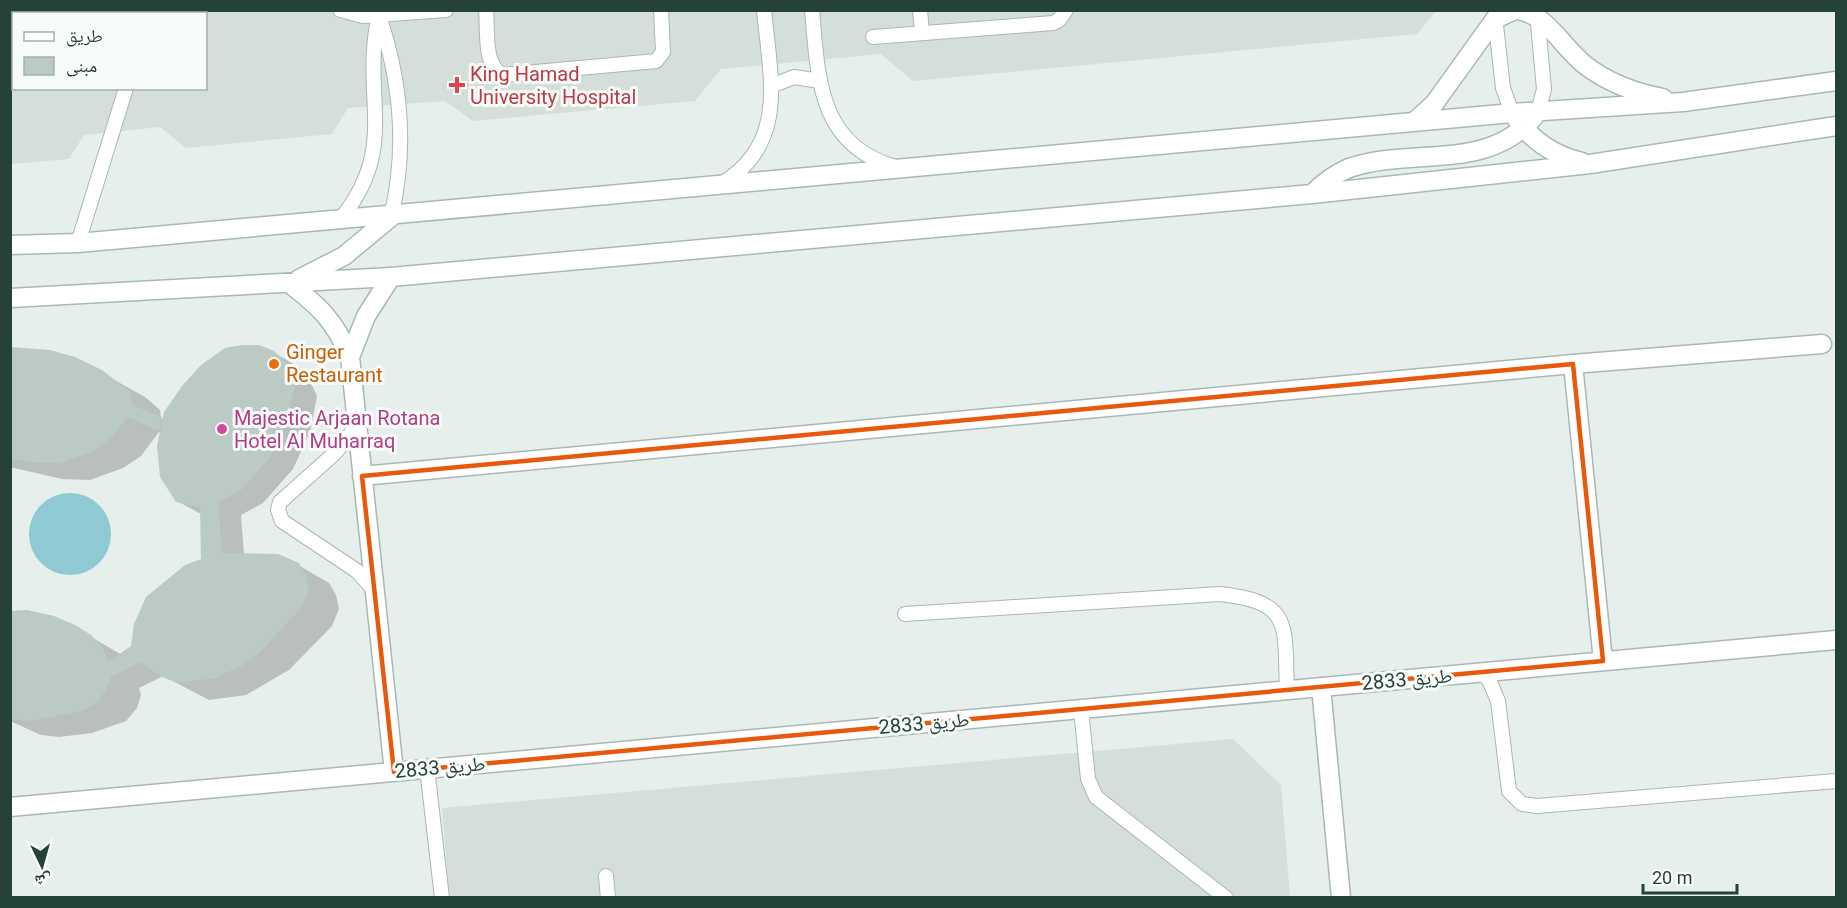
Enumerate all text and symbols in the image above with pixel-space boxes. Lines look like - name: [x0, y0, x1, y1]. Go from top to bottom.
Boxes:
- legend: [12, 12, 207, 90]
- text: طريق: [66, 25, 103, 47]
- text: مبنى: [66, 55, 97, 77]
- place label: King Hamad University Hospital: [470, 62, 636, 109]
- marker: King Hamad University Hospital: [448, 76, 466, 94]
- place label: Ginger Restaurant: [286, 340, 383, 387]
- marker: Ginger Restaurant: [267, 357, 281, 371]
- place label: Majestic Arjaan Rotana Hotel Al Muharraq: [234, 406, 440, 453]
- marker: Majestic Arjaan Rotana Hotel Al Muharraq: [215, 422, 229, 436]
- street label: طريق 2833: [1361, 663, 1453, 695]
- street label: طريق 2833: [878, 707, 970, 739]
- street label: طريق 2833: [394, 751, 486, 783]
- north arrow: [12, 836, 72, 896]
- scale bar: [1643, 857, 1738, 895]
- text: 20 m: [1652, 867, 1692, 888]
- text: ش: [34, 870, 53, 891]

